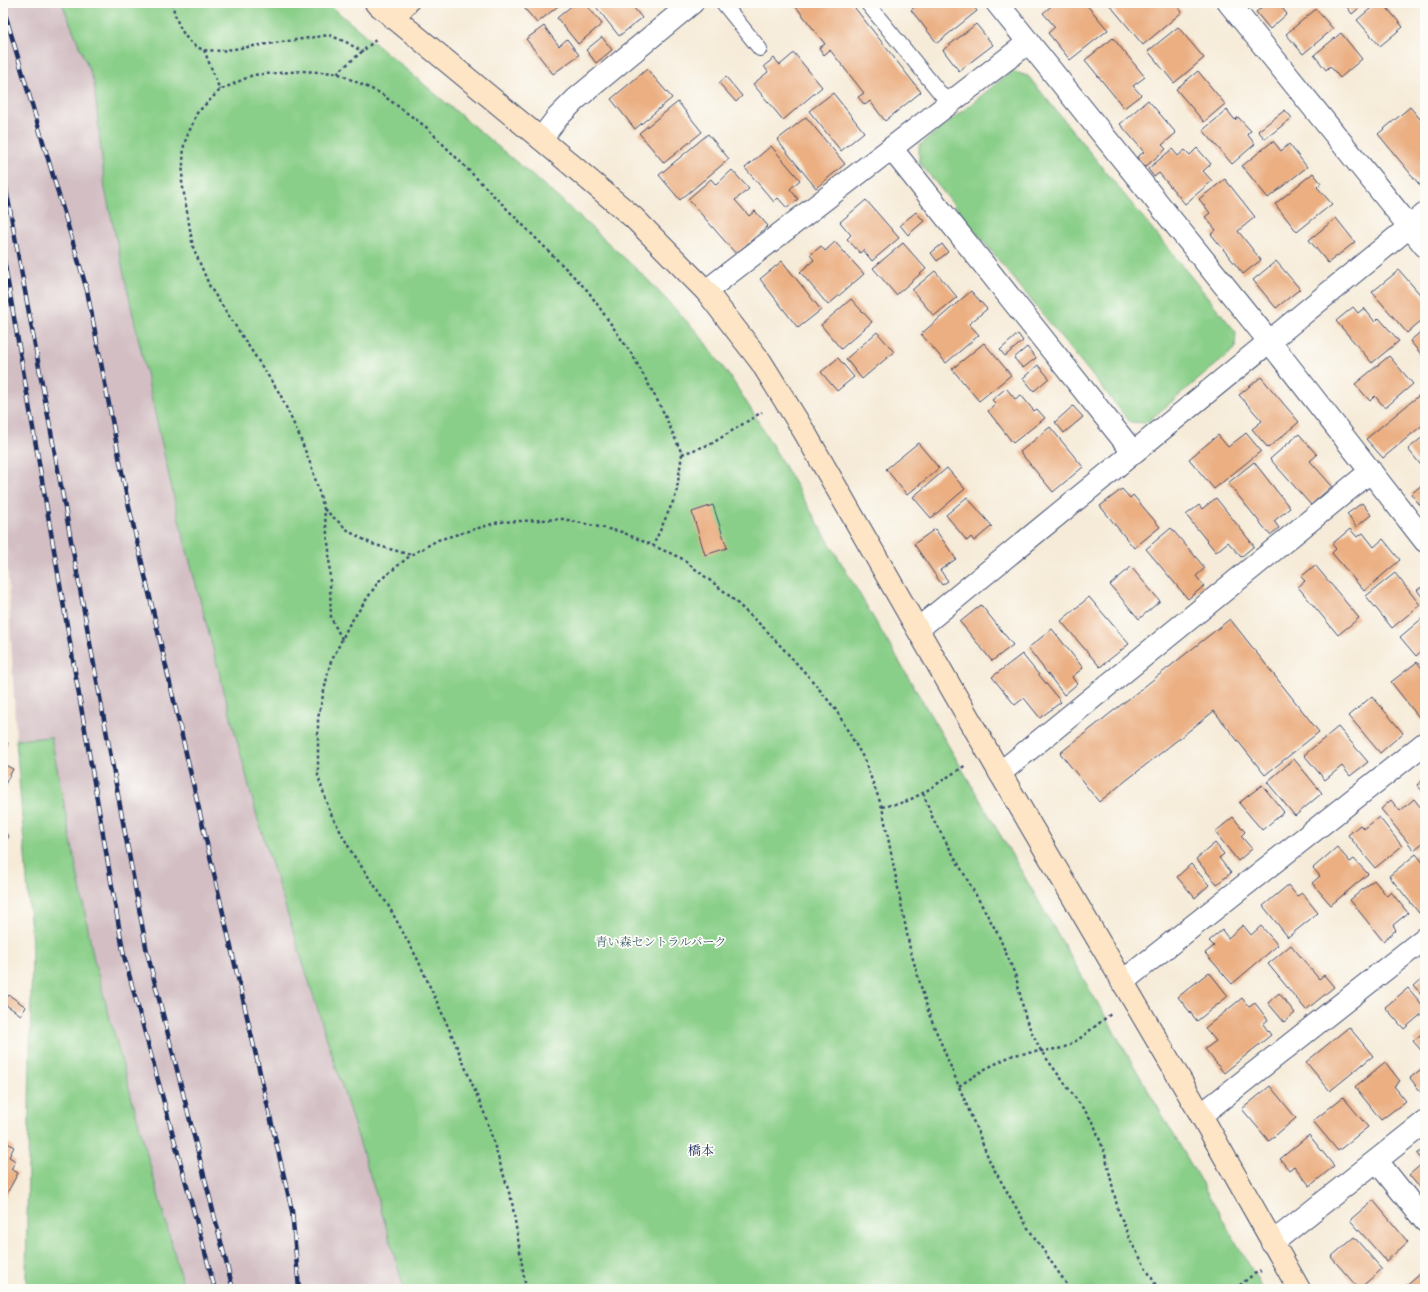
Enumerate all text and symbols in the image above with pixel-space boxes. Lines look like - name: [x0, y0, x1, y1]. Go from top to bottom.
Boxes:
- park label: 青い森セントラルパーク: [596, 935, 726, 949]
- district label: 橋本: [688, 1143, 714, 1159]

